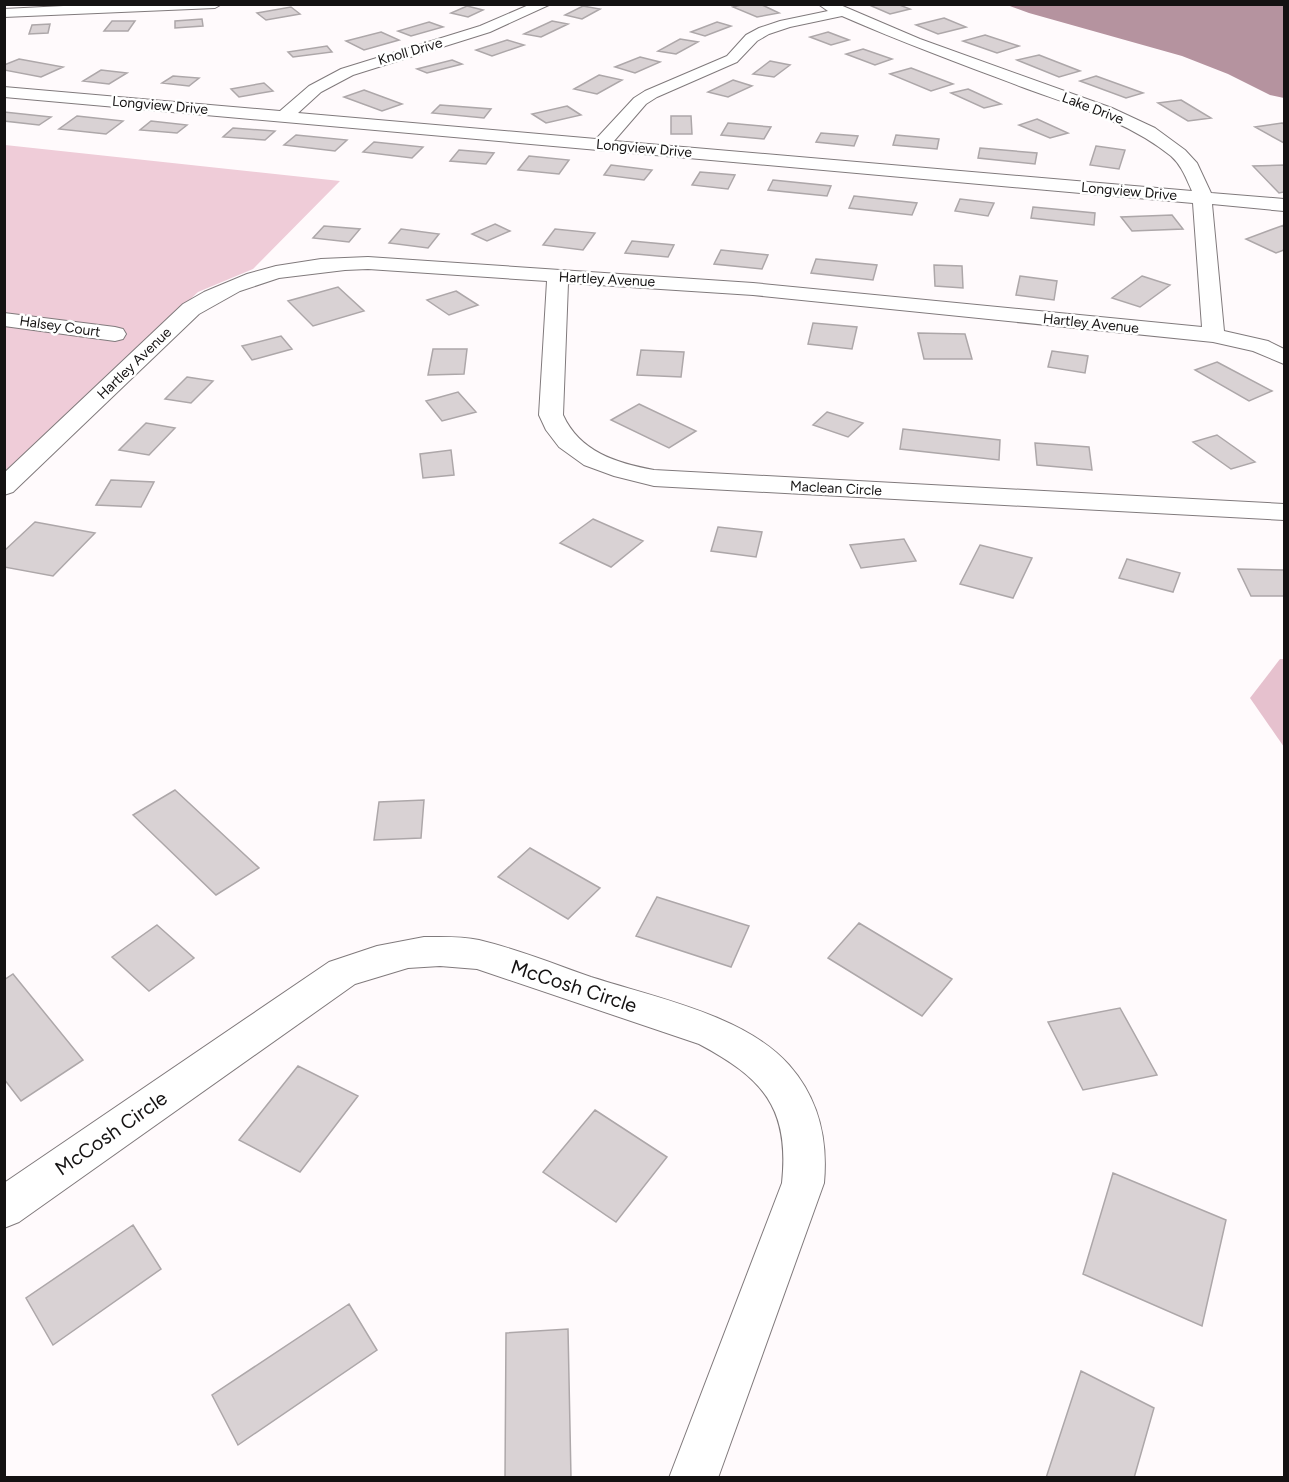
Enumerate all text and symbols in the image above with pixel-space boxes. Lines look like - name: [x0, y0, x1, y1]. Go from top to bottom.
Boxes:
- street label: Knoll Drive: [376, 34, 445, 69]
- street label: Lake Drive: [1060, 89, 1126, 128]
- street label: Longview Drive: [111, 93, 209, 118]
- street label: Longview Drive: [595, 136, 693, 161]
- street label: Longview Drive: [1080, 179, 1178, 204]
- street label: Hartley Avenue: [558, 268, 656, 291]
- street label: Hartley Avenue: [1042, 310, 1140, 337]
- street label: Halsey Court: [18, 312, 102, 341]
- street label: Hartley Avenue: [94, 324, 175, 403]
- street label: Maclean Circle: [790, 478, 883, 499]
- street label: McCosh Circle: [508, 954, 640, 1018]
- street label: McCosh Circle: [50, 1086, 172, 1180]

